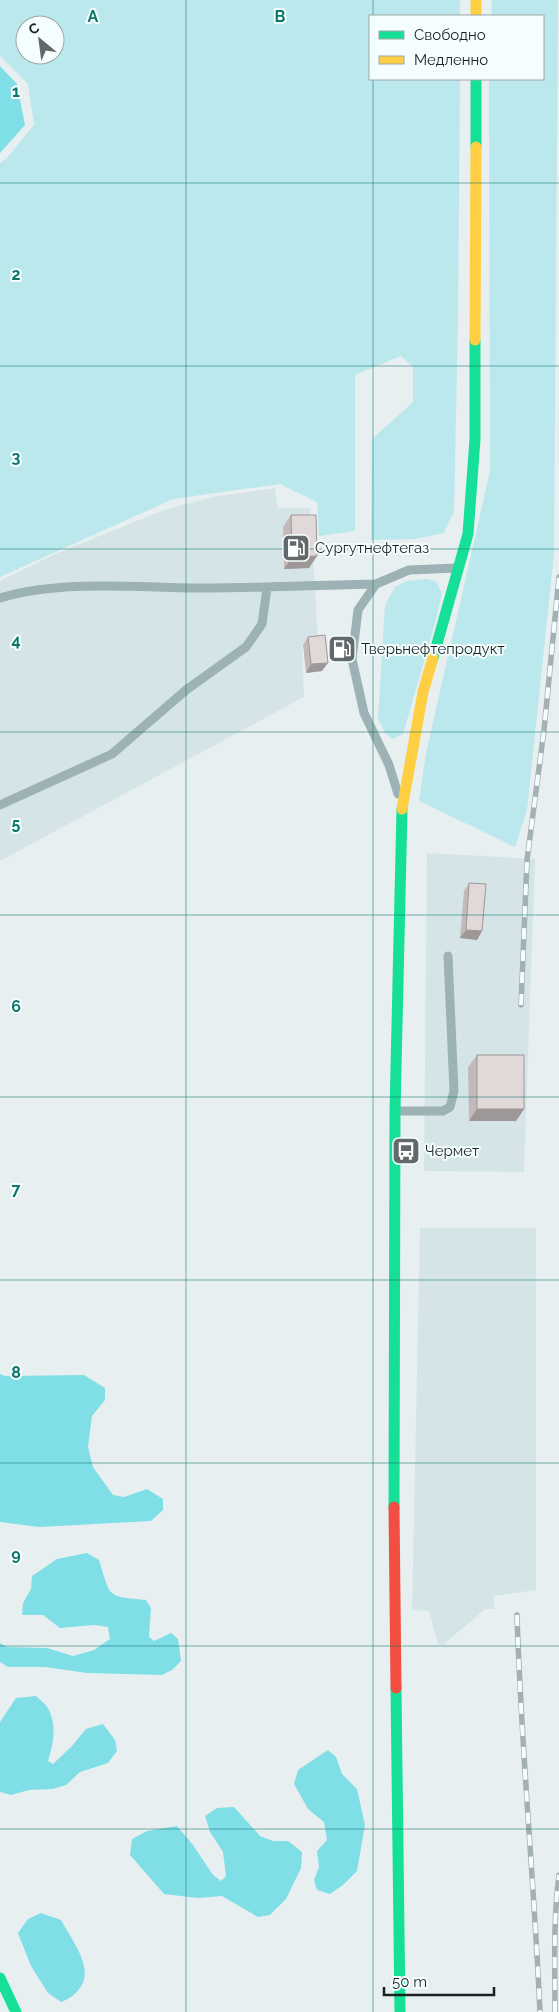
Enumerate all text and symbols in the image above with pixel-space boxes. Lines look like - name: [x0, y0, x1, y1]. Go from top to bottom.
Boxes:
- text: A: [88, 7, 99, 26]
- text: B: [275, 7, 286, 26]
- north arrow: [15, 15, 65, 65]
- legend: [369, 15, 544, 80]
- text: С: [26, 19, 42, 38]
- text: Свободно: [414, 26, 486, 44]
- text: Медленно: [414, 51, 488, 69]
- text: 1: [12, 82, 20, 101]
- text: 2: [11, 265, 21, 284]
- text: 3: [12, 448, 21, 467]
- fuel station icon: Сургутнефтегаз: [281, 533, 311, 563]
- place label: Сургутнефтегаз: [315, 539, 429, 557]
- text: 4: [11, 631, 21, 650]
- fuel station icon: Тверьнефтепродукт: [327, 634, 357, 664]
- place label: Тверьнефтепродукт: [361, 640, 505, 658]
- text: 5: [12, 814, 21, 833]
- text: 6: [11, 997, 21, 1016]
- bus stop icon: Чермет: [391, 1136, 421, 1166]
- place label: Чермет: [425, 1142, 479, 1160]
- text: 7: [12, 1180, 21, 1199]
- text: 8: [11, 1363, 21, 1382]
- text: 9: [11, 1545, 21, 1564]
- scale bar: [384, 1964, 494, 1996]
- text: 50 m: [392, 1973, 427, 1991]

